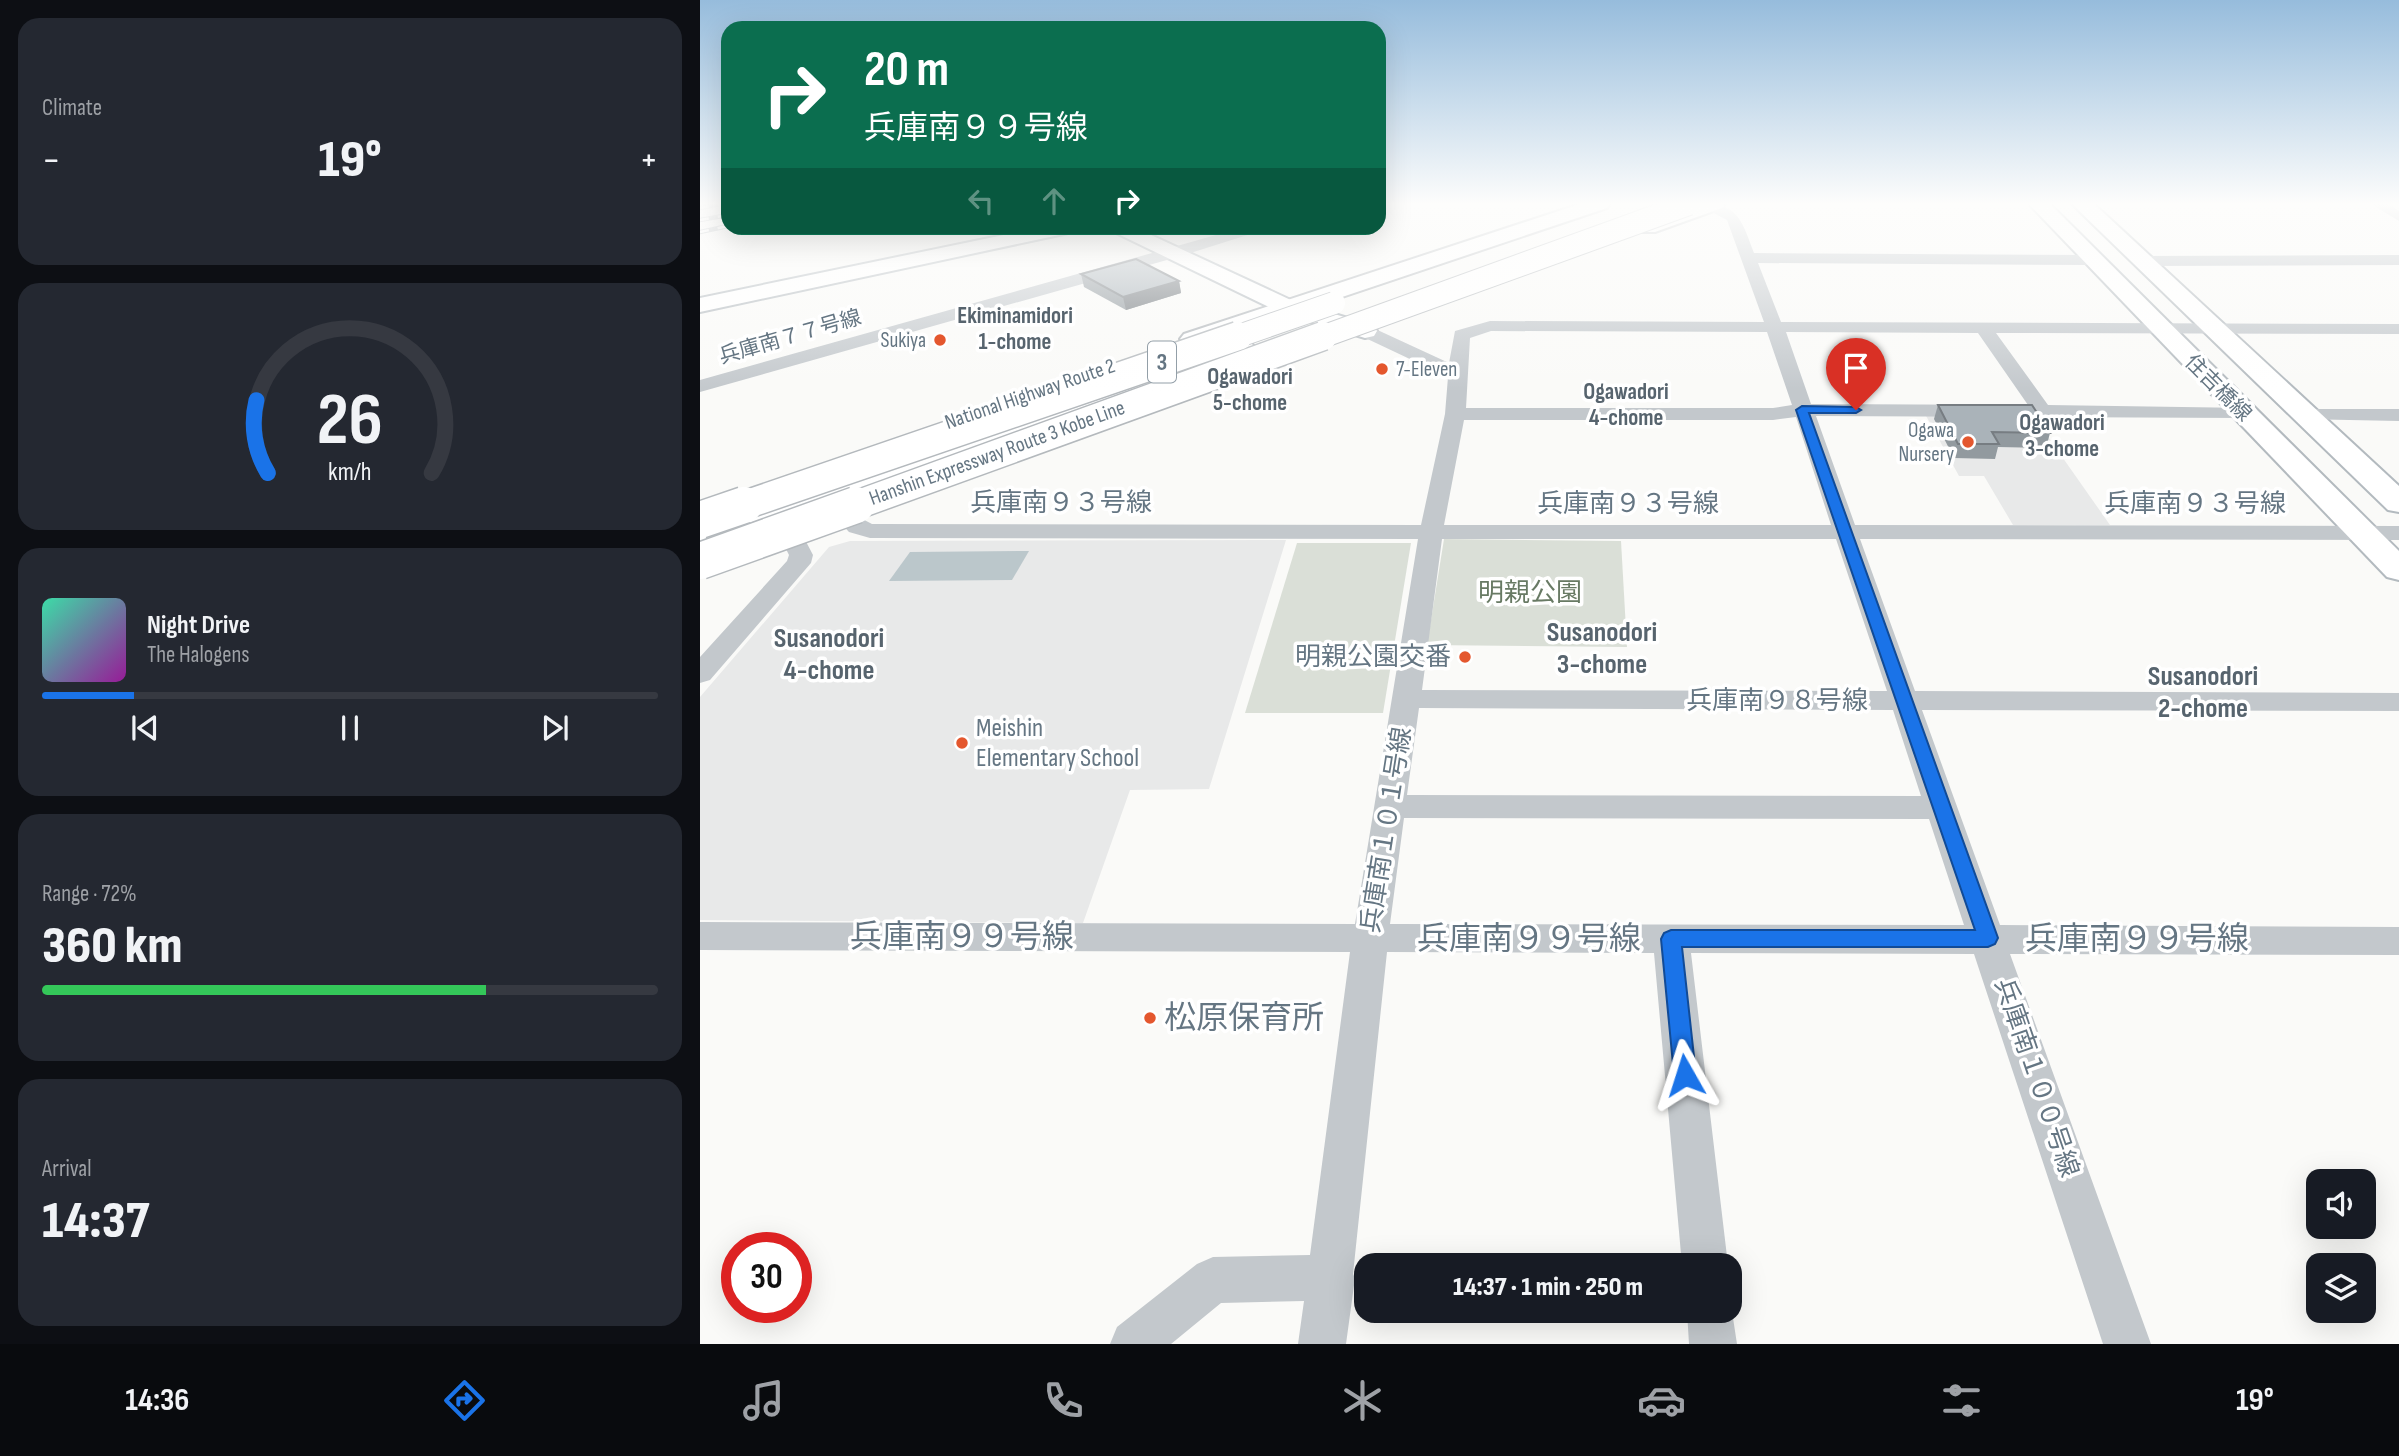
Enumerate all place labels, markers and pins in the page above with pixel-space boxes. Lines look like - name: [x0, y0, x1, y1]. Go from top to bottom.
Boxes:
- place label: Sukiya: [880, 328, 926, 353]
- marker: Sukiya: [932, 332, 948, 348]
- pin: [1826, 338, 1886, 410]
- place label: 7-Eleven: [1396, 357, 1457, 382]
- marker: 7-Eleven: [1374, 361, 1390, 377]
- place label: Ogawa Nursery: [1899, 418, 1954, 467]
- marker: Ogawa Nursery: [1960, 434, 1976, 450]
- place label: 明親公園交番: [1295, 642, 1451, 673]
- marker: 明親公園交番: [1457, 649, 1473, 665]
- place label: Meishin Elementary School: [976, 713, 1139, 774]
- marker: Meishin Elementary School: [954, 735, 970, 751]
- place label: 松原保育所: [1164, 999, 1324, 1038]
- marker: 松原保育所: [1142, 1010, 1158, 1026]

